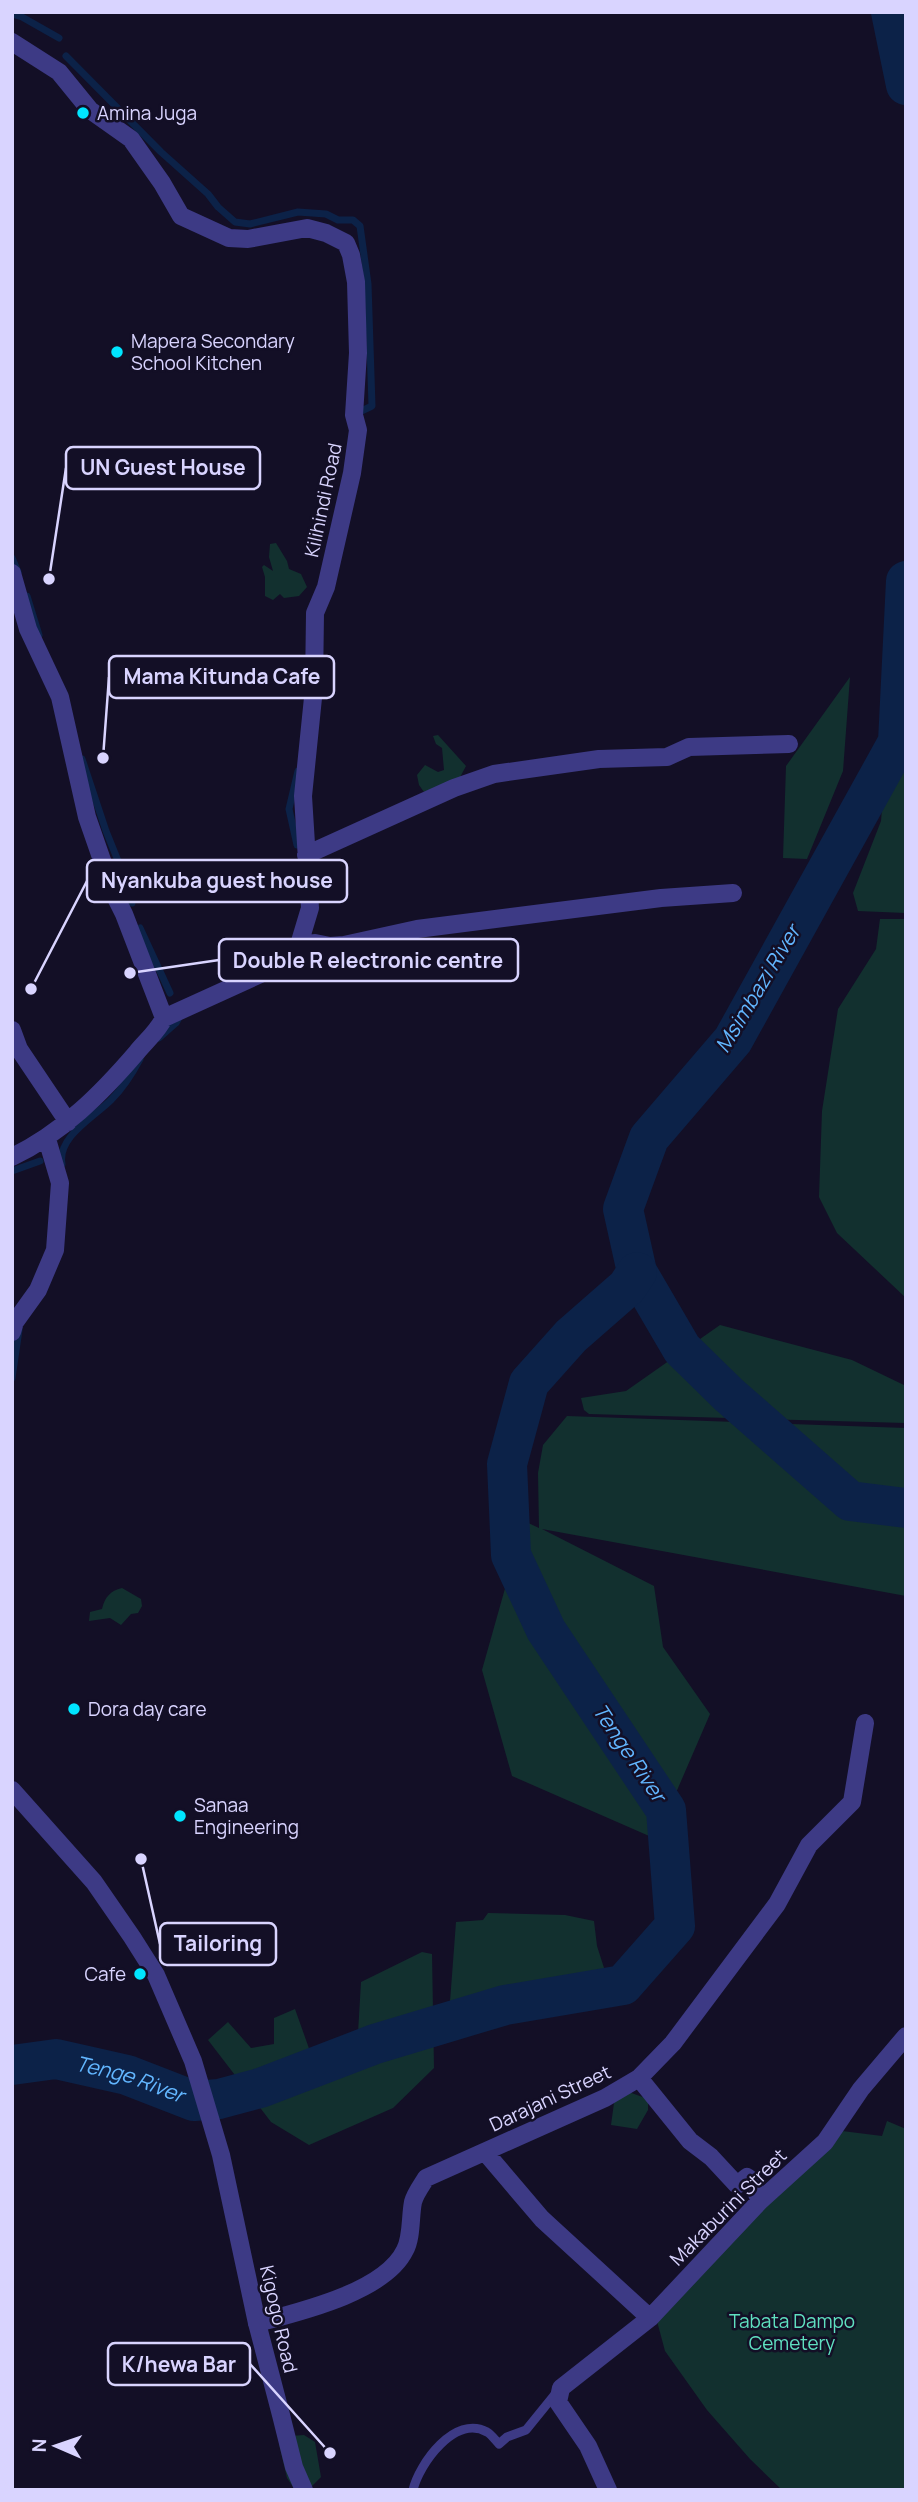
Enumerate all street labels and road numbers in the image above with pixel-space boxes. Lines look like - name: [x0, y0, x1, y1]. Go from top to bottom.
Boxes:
- street label: Kilihindi Road: [298, 441, 348, 559]
- street label: Darajani Street: [485, 2059, 615, 2137]
- street label: Makaburini Street: [664, 2143, 792, 2271]
- street label: Kigogo Road: [254, 2263, 304, 2375]

